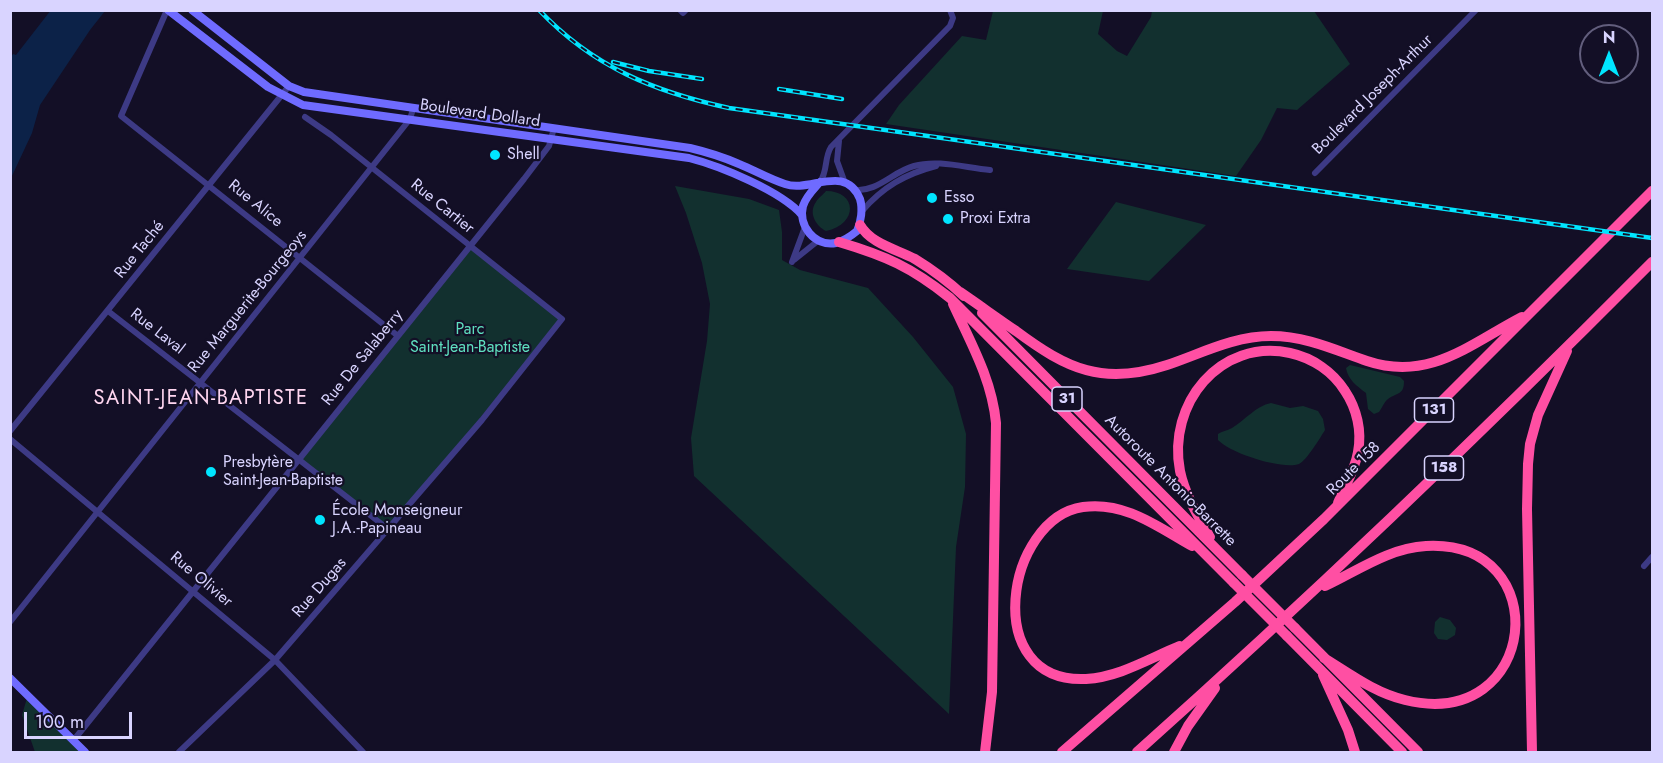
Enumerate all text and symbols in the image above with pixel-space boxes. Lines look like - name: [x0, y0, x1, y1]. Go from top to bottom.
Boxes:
- north arrow: [1579, 24, 1639, 84]
- text: N: [1603, 26, 1615, 49]
- street label: Boulevard Joseph-Arthur: [1309, 31, 1437, 159]
- street label: Boulevard Dollard: [419, 96, 541, 132]
- place label: Shell: [507, 145, 540, 165]
- marker: Shell: [488, 148, 502, 162]
- street label: Rue Alice: [224, 176, 286, 232]
- street label: Rue Cartier: [406, 176, 478, 238]
- place label: Esso: [944, 188, 974, 208]
- marker: Esso: [925, 191, 939, 205]
- place label: Proxi Extra: [960, 209, 1030, 229]
- marker: Proxi Extra: [941, 212, 955, 226]
- street label: Rue Taché: [111, 217, 169, 283]
- street label: Rue Marguerite-Bourgeoys: [185, 227, 311, 377]
- street label: Rue Laval: [126, 305, 188, 359]
- street label: Rue De Salaberry: [318, 306, 408, 410]
- park label: Parc Saint-Jean-Baptiste: [410, 320, 530, 358]
- district label: SAINT-JEAN-BAPTISTE: [93, 387, 309, 411]
- road number: 31: [1052, 387, 1082, 411]
- road number: 131: [1414, 398, 1454, 422]
- street label: Autoroute Antonio-Barrette: [1100, 411, 1240, 551]
- street label: Route 158: [1323, 438, 1385, 500]
- place label: Presbytère Saint-Jean-Baptiste: [223, 453, 343, 491]
- road number: 158: [1424, 456, 1464, 480]
- marker: Presbytère Saint-Jean-Baptiste: [204, 465, 218, 479]
- place label: École Monseigneur J.A.-Papineau: [332, 501, 462, 539]
- marker: École Monseigneur J.A.-Papineau: [313, 513, 327, 527]
- street label: Rue Olivier: [166, 548, 236, 612]
- street label: Rue Dugas: [289, 554, 351, 622]
- scale bar: [27, 700, 135, 738]
- text: 100 m: [35, 709, 84, 735]

